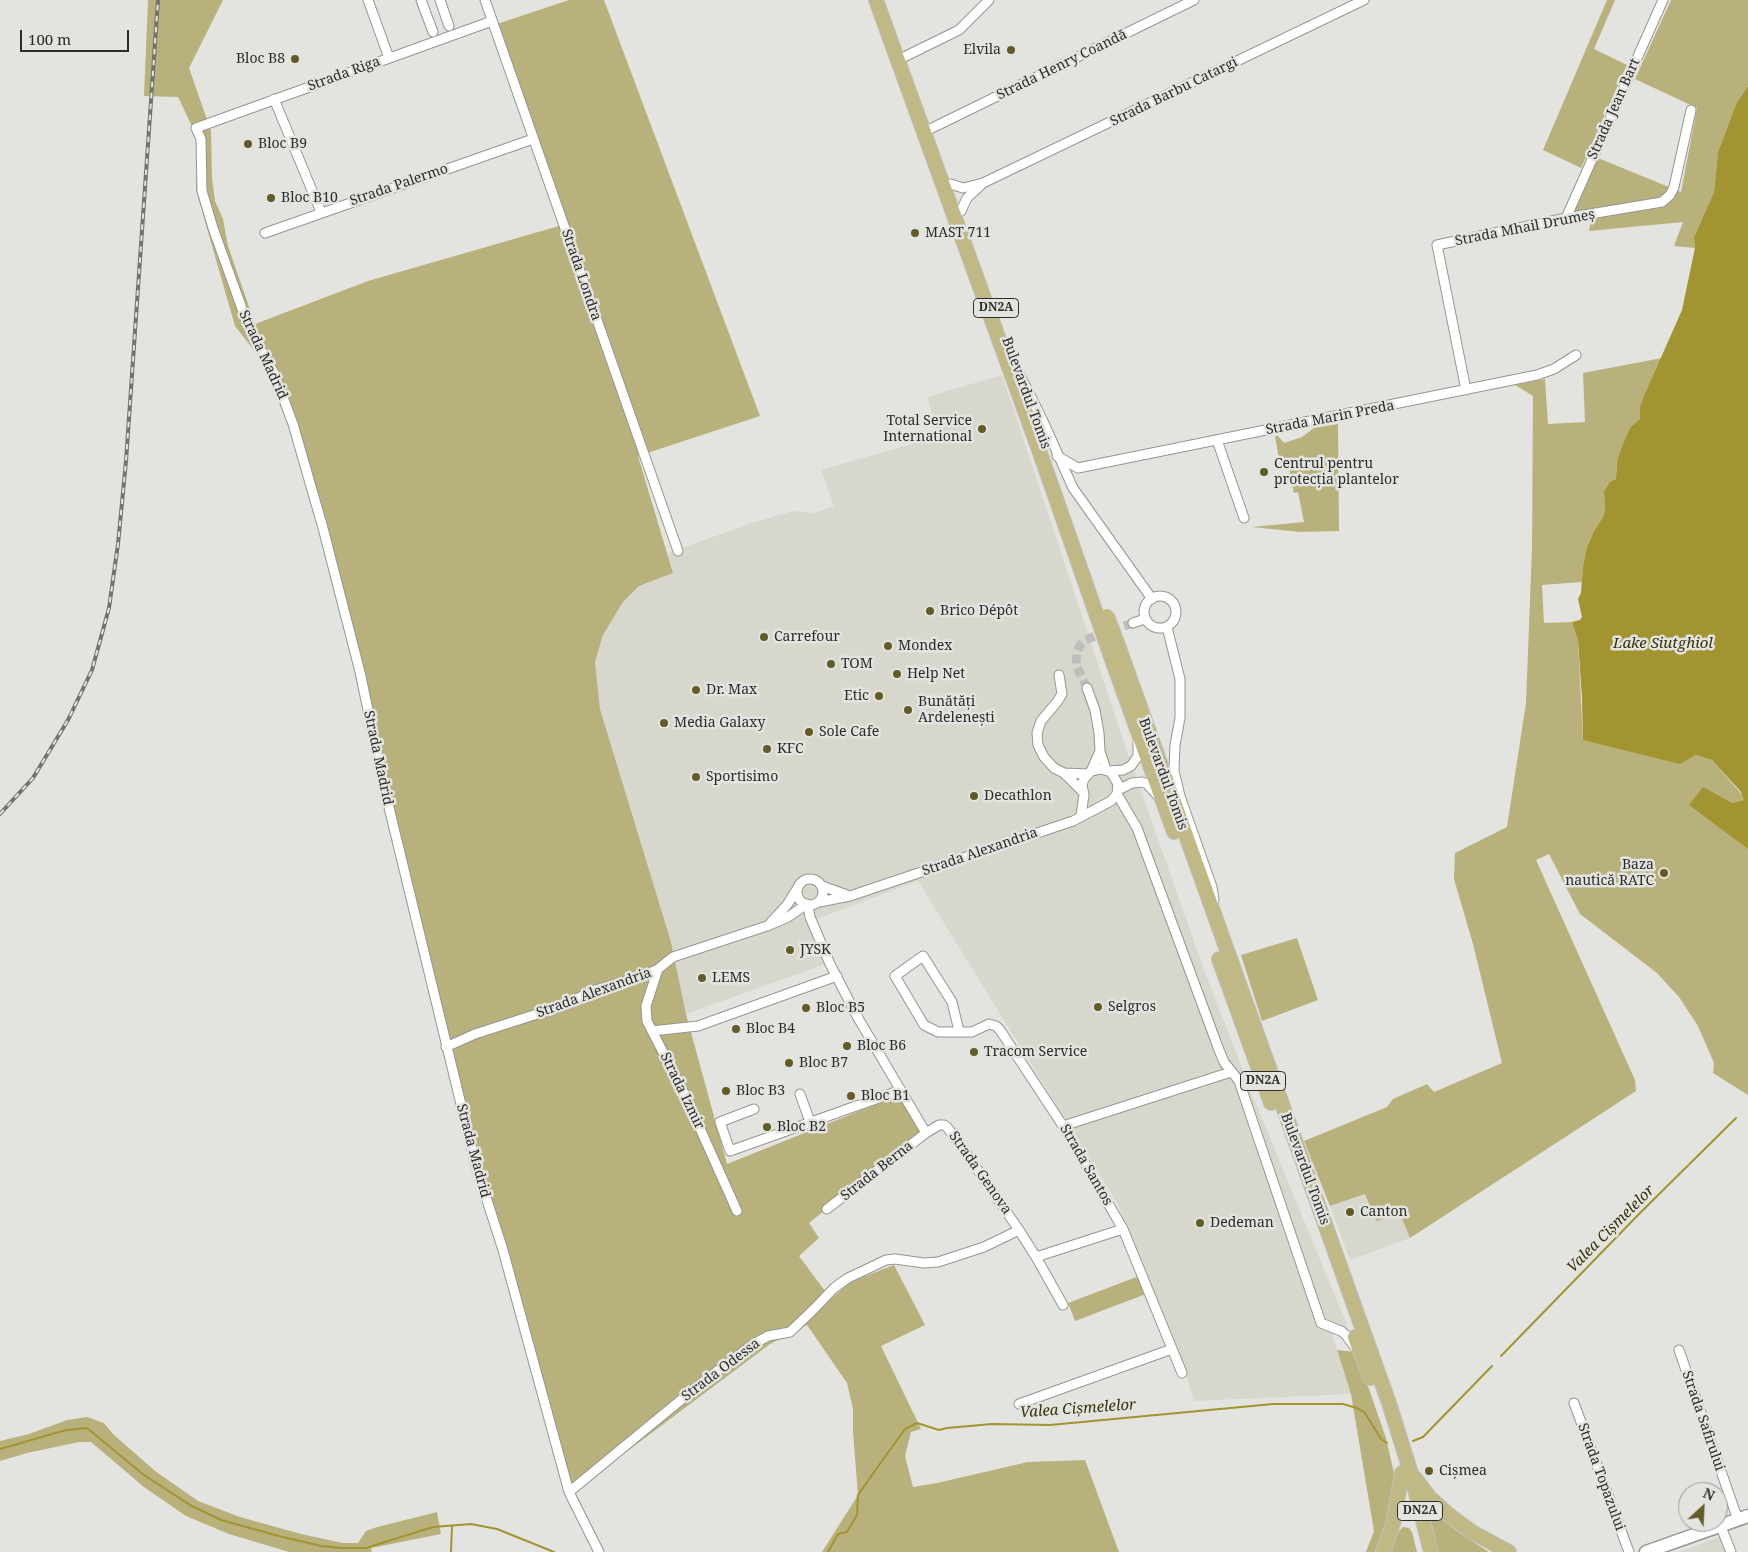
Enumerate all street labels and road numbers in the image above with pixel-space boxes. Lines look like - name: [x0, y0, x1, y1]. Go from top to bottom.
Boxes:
- street label: Strada Henry Coandă: [994, 26, 1130, 104]
- street label: Strada Riga: [305, 53, 383, 95]
- street label: Strada Barbu Catargi: [1108, 54, 1240, 130]
- street label: Strada Jean Bart: [1584, 56, 1644, 162]
- street label: Strada Palermo: [348, 160, 450, 210]
- street label: Strada Mhail Drumeș: [1454, 206, 1596, 250]
- street label: Strada Londra: [558, 227, 604, 323]
- road number: DN2A: [974, 298, 1018, 318]
- street label: Strada Madrid: [235, 308, 291, 402]
- street label: Bulevardul Tomis: [998, 335, 1054, 451]
- street label: Strada Marin Preda: [1264, 397, 1396, 439]
- street label: Strada Madrid: [360, 709, 396, 807]
- street label: Bulevardul Tomis: [1135, 716, 1191, 832]
- street label: Strada Alexandria: [920, 824, 1040, 880]
- street label: Strada Alexandria: [534, 964, 654, 1022]
- street label: Strada Izmir: [656, 1050, 708, 1132]
- road number: DN2A: [1240, 1072, 1286, 1090]
- street label: Strada Madrid: [452, 1102, 494, 1200]
- street label: Bulevardul Tomis: [1277, 1111, 1333, 1227]
- street label: Strada Santos: [1056, 1122, 1116, 1208]
- street label: Strada Genova: [945, 1128, 1015, 1218]
- street label: Strada Berna: [838, 1138, 916, 1204]
- street label: Strada Odessa: [678, 1335, 764, 1405]
- street label: Strada Safirului: [1678, 1369, 1728, 1473]
- street label: Strada Topazului: [1574, 1421, 1628, 1533]
- road number: DN2A: [1398, 1502, 1442, 1520]

